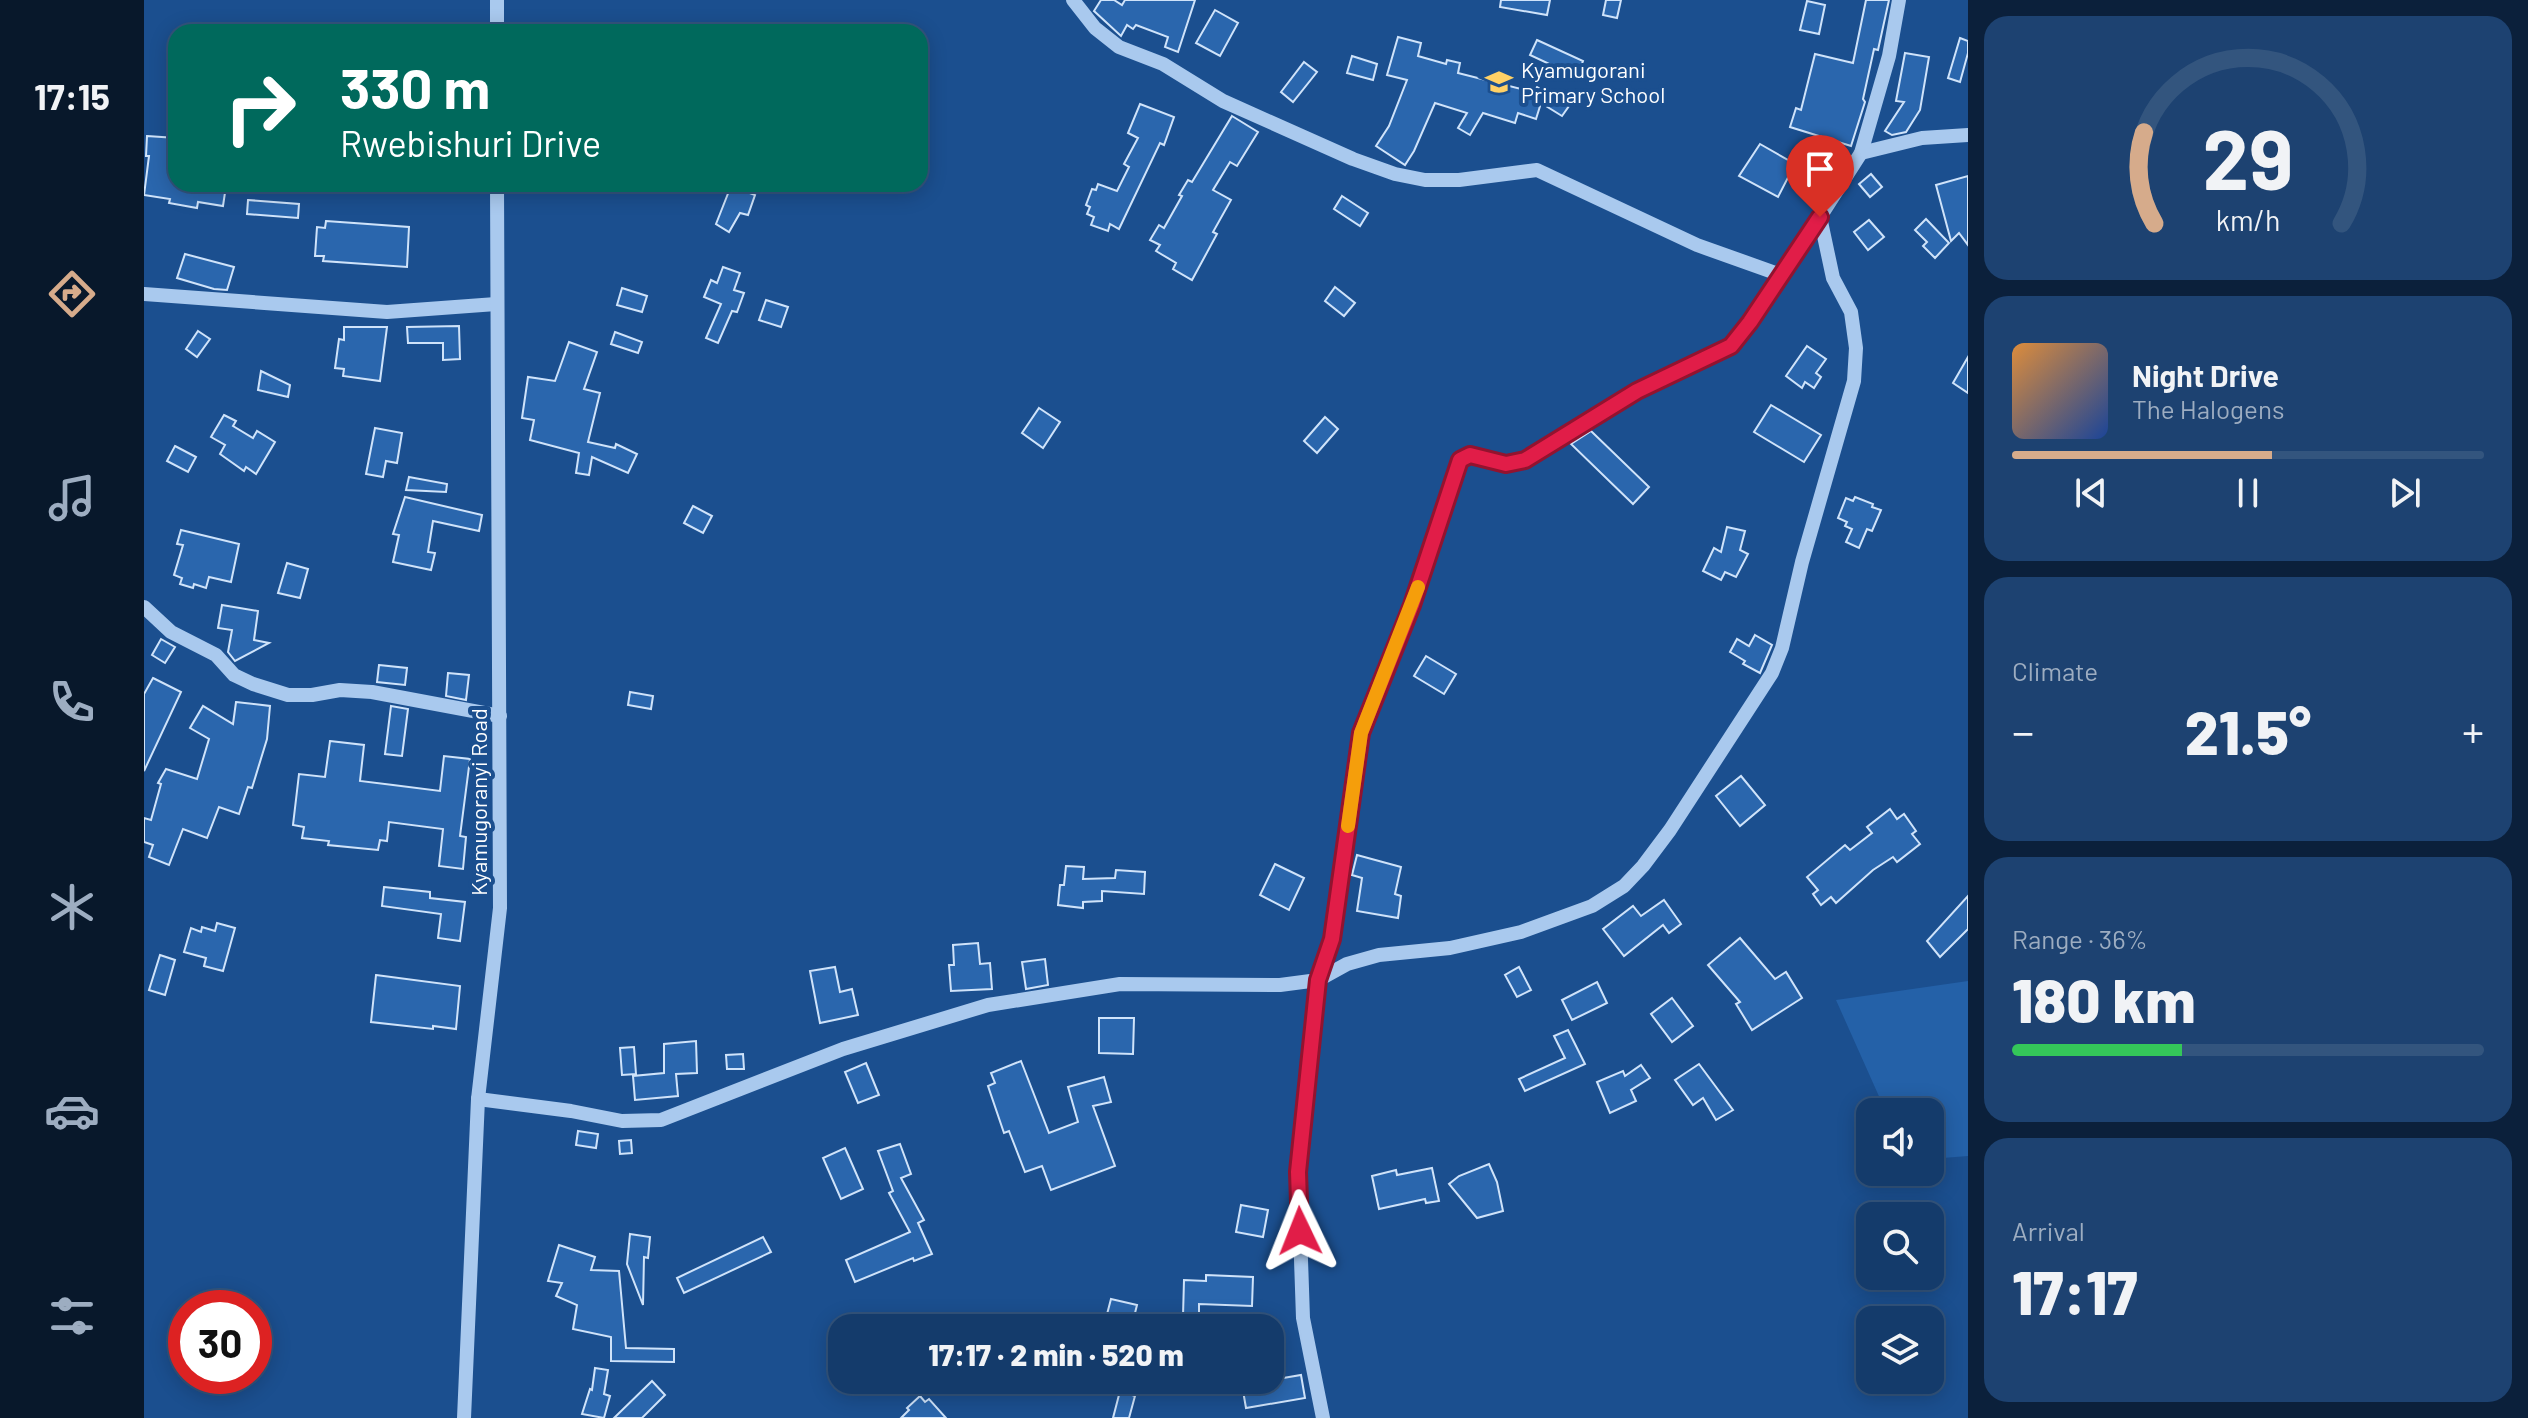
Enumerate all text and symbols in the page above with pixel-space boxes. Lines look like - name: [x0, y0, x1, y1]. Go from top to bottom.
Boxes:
- text: 330 m: [340, 53, 490, 120]
- icon: right: [208, 56, 312, 160]
- place label: Kyamugorani Primary School: [1521, 56, 1665, 107]
- school or university icon: Kyamugorani Primary School: [1484, 67, 1514, 97]
- text: 17:15: [34, 74, 110, 117]
- text: 29: [2203, 107, 2293, 207]
- text: Rwebishuri Drive: [340, 121, 601, 164]
- pin: [1786, 135, 1854, 217]
- icon: arrive: [1798, 147, 1842, 191]
- text: km/h: [2216, 202, 2280, 237]
- icon: directions: [44, 266, 100, 322]
- text: Night Drive: [2132, 357, 2279, 393]
- text: The Halogens: [2132, 393, 2284, 424]
- icon: music: [44, 470, 100, 526]
- icon: previous: [2069, 471, 2113, 515]
- icon: pause: [2226, 471, 2270, 515]
- icon: next: [2383, 471, 2427, 515]
- text: Climate: [2012, 655, 2098, 686]
- icon: phone: [44, 674, 100, 730]
- text: 21.5°: [2185, 695, 2311, 767]
- text: −: [2012, 704, 2034, 757]
- text: +: [2462, 704, 2484, 757]
- street label: Kyamugoranyi Road: [465, 708, 491, 896]
- icon: climate: [44, 879, 100, 935]
- text: Range · 36%: [2012, 923, 2148, 954]
- text: 180 km: [2012, 963, 2196, 1035]
- icon: car: [44, 1083, 100, 1139]
- map controls: [1856, 1098, 1944, 1394]
- button: sound: [1856, 1098, 1944, 1186]
- position arrow: [1258, 1189, 1342, 1273]
- button: search: [1856, 1202, 1944, 1290]
- text: Arrival: [2012, 1215, 2085, 1246]
- text: 17:17: [2012, 1255, 2137, 1327]
- icon: filters: [44, 1288, 100, 1344]
- speed limit sign: 30: [168, 1290, 272, 1394]
- button: layers: [1856, 1306, 1944, 1394]
- text: 17:17 · 2 min · 520 m: [928, 1336, 1184, 1372]

